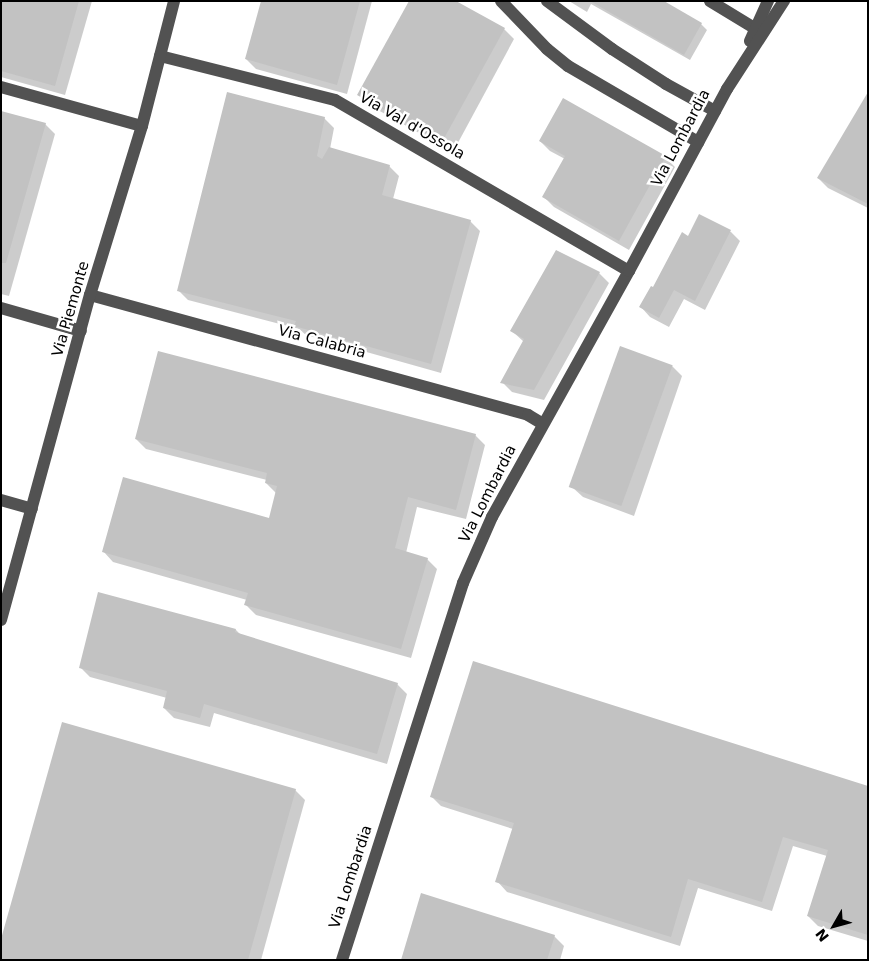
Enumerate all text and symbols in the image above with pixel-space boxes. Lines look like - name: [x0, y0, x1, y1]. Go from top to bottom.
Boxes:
- street label: Via Lombardia: [648, 86, 714, 190]
- street label: Via Val d'Ossola: [356, 88, 468, 164]
- street label: Via Piemonte: [49, 259, 93, 359]
- street label: Via Calabria: [276, 322, 368, 362]
- street label: Via Lombardia: [456, 442, 520, 546]
- street label: Via Lombardia: [326, 823, 376, 931]
- north arrow: [809, 901, 859, 951]
- text: N: [812, 926, 832, 945]

